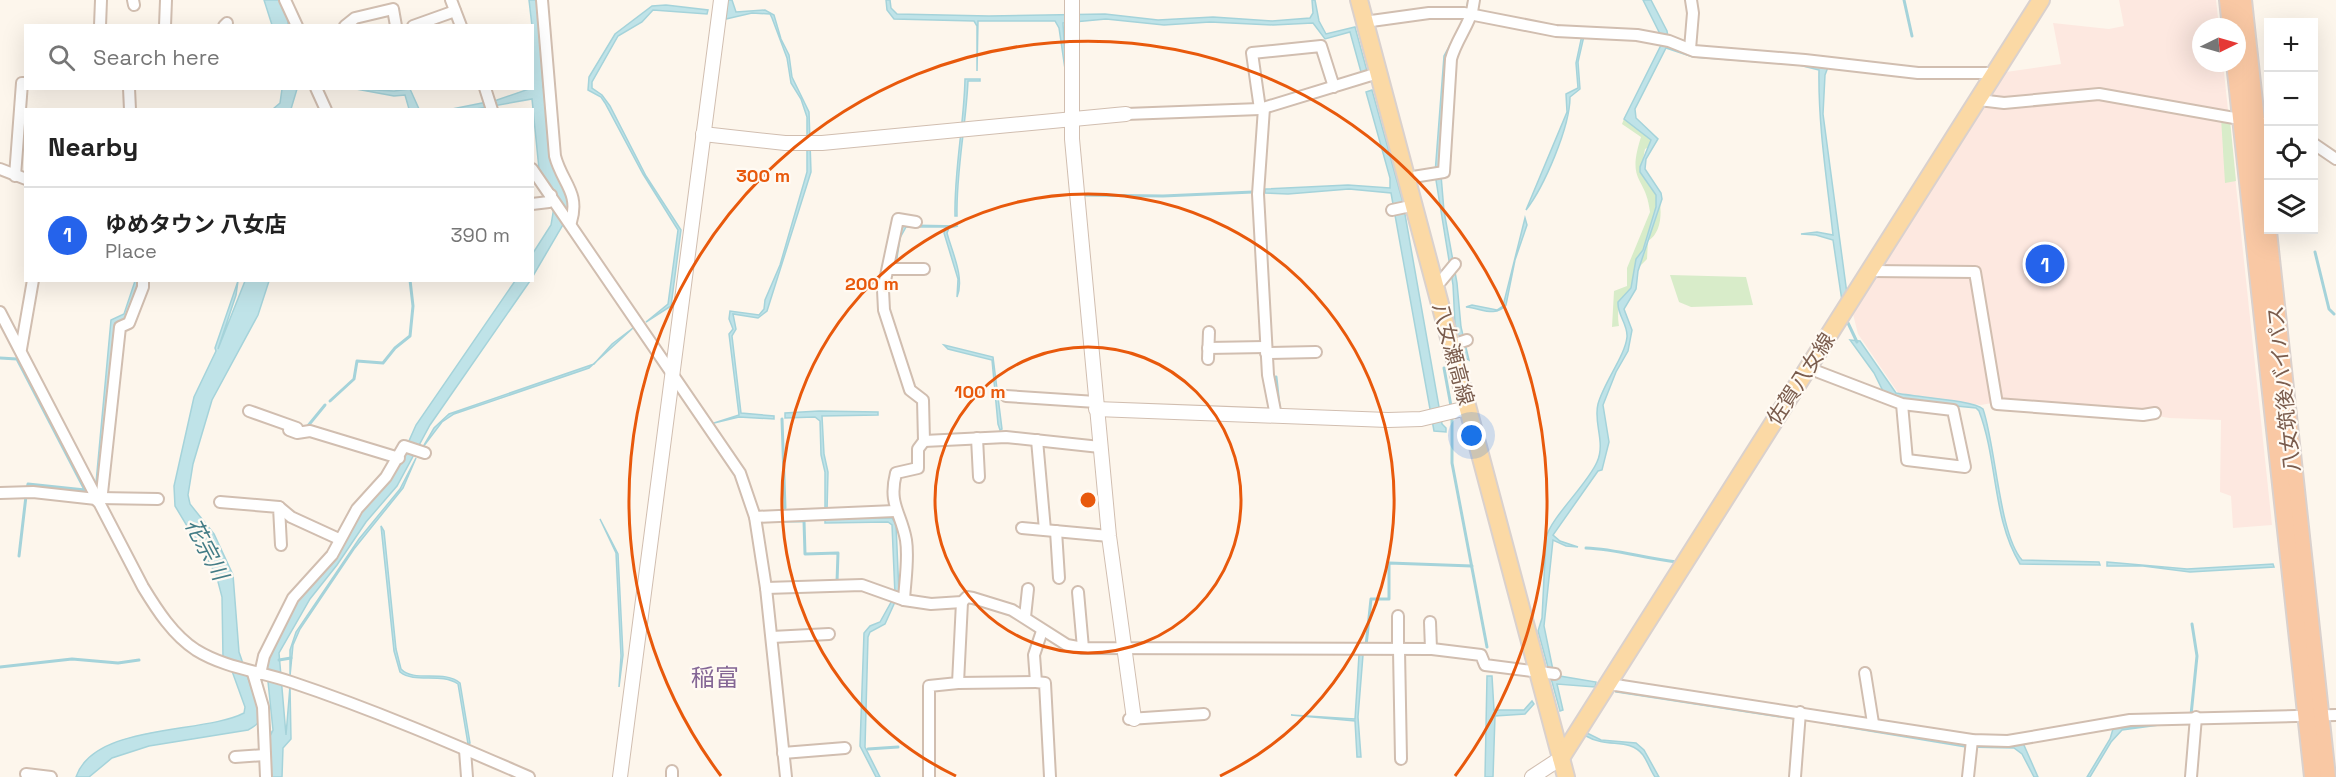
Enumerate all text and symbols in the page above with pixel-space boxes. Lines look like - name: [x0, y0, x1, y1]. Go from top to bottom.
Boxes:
- north arrow: [2192, 18, 2246, 72]
- map controls: [2264, 18, 2318, 234]
- button: +: [2264, 18, 2318, 72]
- search box: [24, 24, 534, 90]
- icon: search: [45, 41, 78, 74]
- text: Search here: [93, 43, 220, 71]
- button: −: [2264, 72, 2318, 126]
- button: locate: [2264, 126, 2318, 180]
- text: Nearby: [48, 130, 138, 164]
- text: 300 m: [736, 164, 790, 187]
- button: layers: [2264, 180, 2318, 234]
- text: ゆめタウン 八女店: [105, 210, 287, 238]
- text: 1: [63, 222, 72, 248]
- text: 390 m: [451, 222, 510, 248]
- text: Place: [105, 238, 157, 264]
- pin: 1: [2026, 242, 2064, 286]
- text: 200 m: [845, 272, 899, 295]
- street label: 八女瀬高線: [1427, 300, 1480, 408]
- street label: 八女筑後バイパス: [2261, 304, 2306, 474]
- street label: 佐賀八女線: [1761, 327, 1840, 430]
- text: 100 m: [954, 380, 1006, 403]
- your location: [1457, 421, 1486, 450]
- centre of rings: [1078, 490, 1098, 510]
- water label: 花宗川: [179, 513, 236, 586]
- district label: 稲富: [691, 662, 739, 693]

